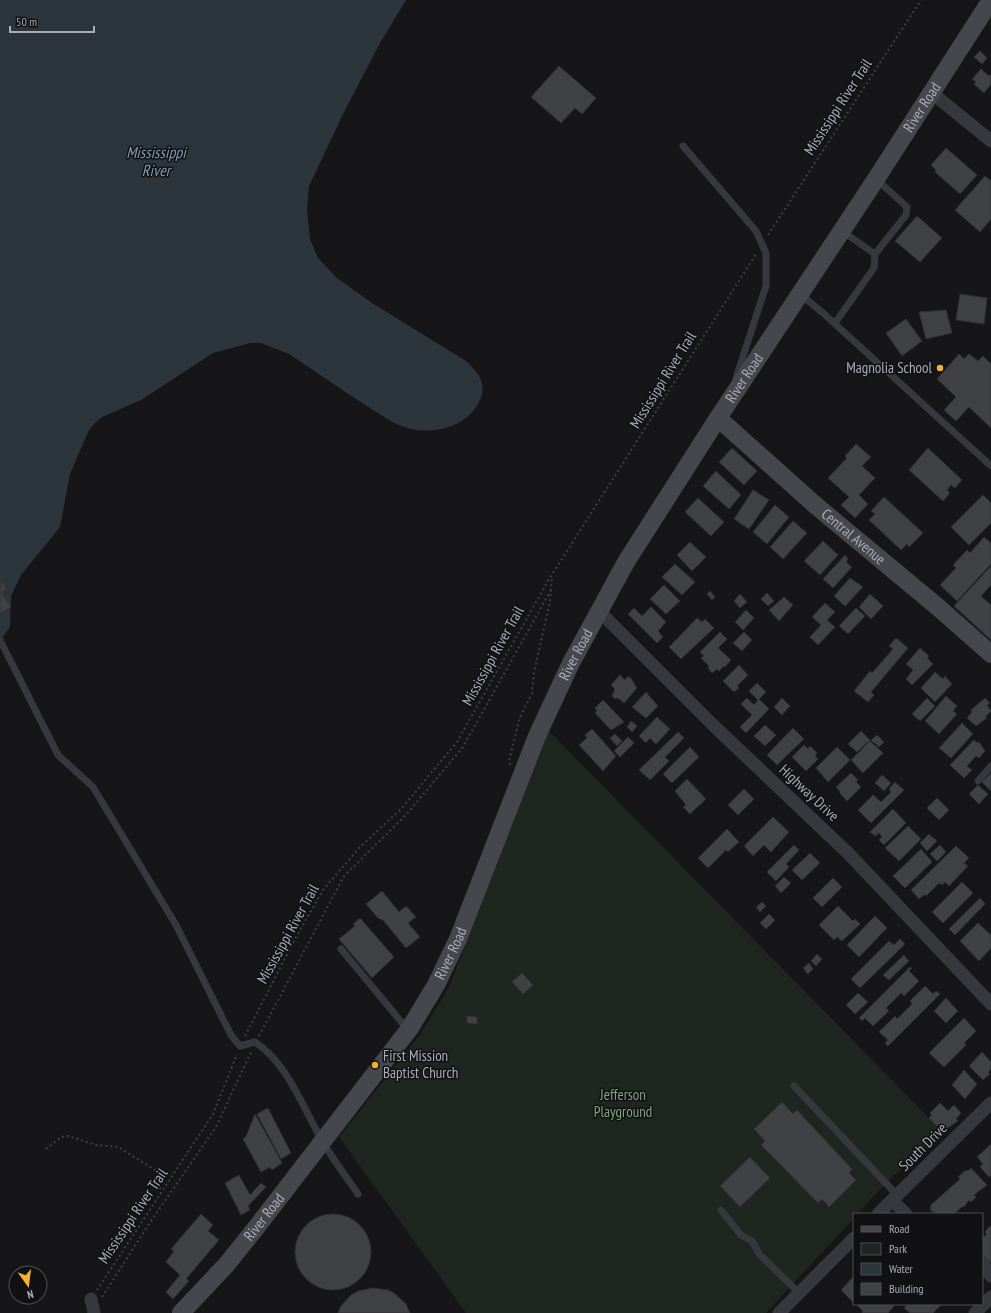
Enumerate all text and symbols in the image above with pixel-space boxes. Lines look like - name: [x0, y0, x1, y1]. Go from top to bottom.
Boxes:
- scale bar: [10, 8, 94, 34]
- text: 50 m: [16, 14, 37, 29]
- street label: Mississippi River Trail: [799, 55, 876, 158]
- street label: River Road: [899, 79, 945, 136]
- water label: Mississippi River: [126, 142, 188, 180]
- street label: Mississippi River Trail: [625, 327, 700, 432]
- street label: River Road: [721, 350, 767, 406]
- place label: Magnolia School: [846, 358, 932, 377]
- marker: Magnolia School: [935, 363, 945, 373]
- street label: Central Avenue: [818, 504, 890, 568]
- street label: Mississippi River Trail: [457, 602, 528, 709]
- street label: River Road: [554, 625, 597, 683]
- street label: Highway Drive: [775, 760, 843, 825]
- street label: Mississippi River Trail: [252, 880, 323, 987]
- street label: River Road: [430, 925, 471, 982]
- place label: First Mission Baptist Church: [383, 1046, 458, 1082]
- marker: First Mission Baptist Church: [370, 1060, 380, 1070]
- park label: Jefferson Playground: [594, 1085, 652, 1121]
- street label: South Drive: [895, 1119, 951, 1175]
- street label: Mississippi River Trail: [94, 1164, 172, 1267]
- street label: River Road: [239, 1189, 288, 1245]
- legend: [853, 1213, 983, 1305]
- text: Road: [889, 1221, 909, 1236]
- text: Park: [889, 1241, 907, 1256]
- text: Water: [889, 1261, 914, 1276]
- north arrow: [8, 1265, 48, 1305]
- text: Building: [889, 1281, 924, 1296]
- text: N: [26, 1287, 35, 1302]

